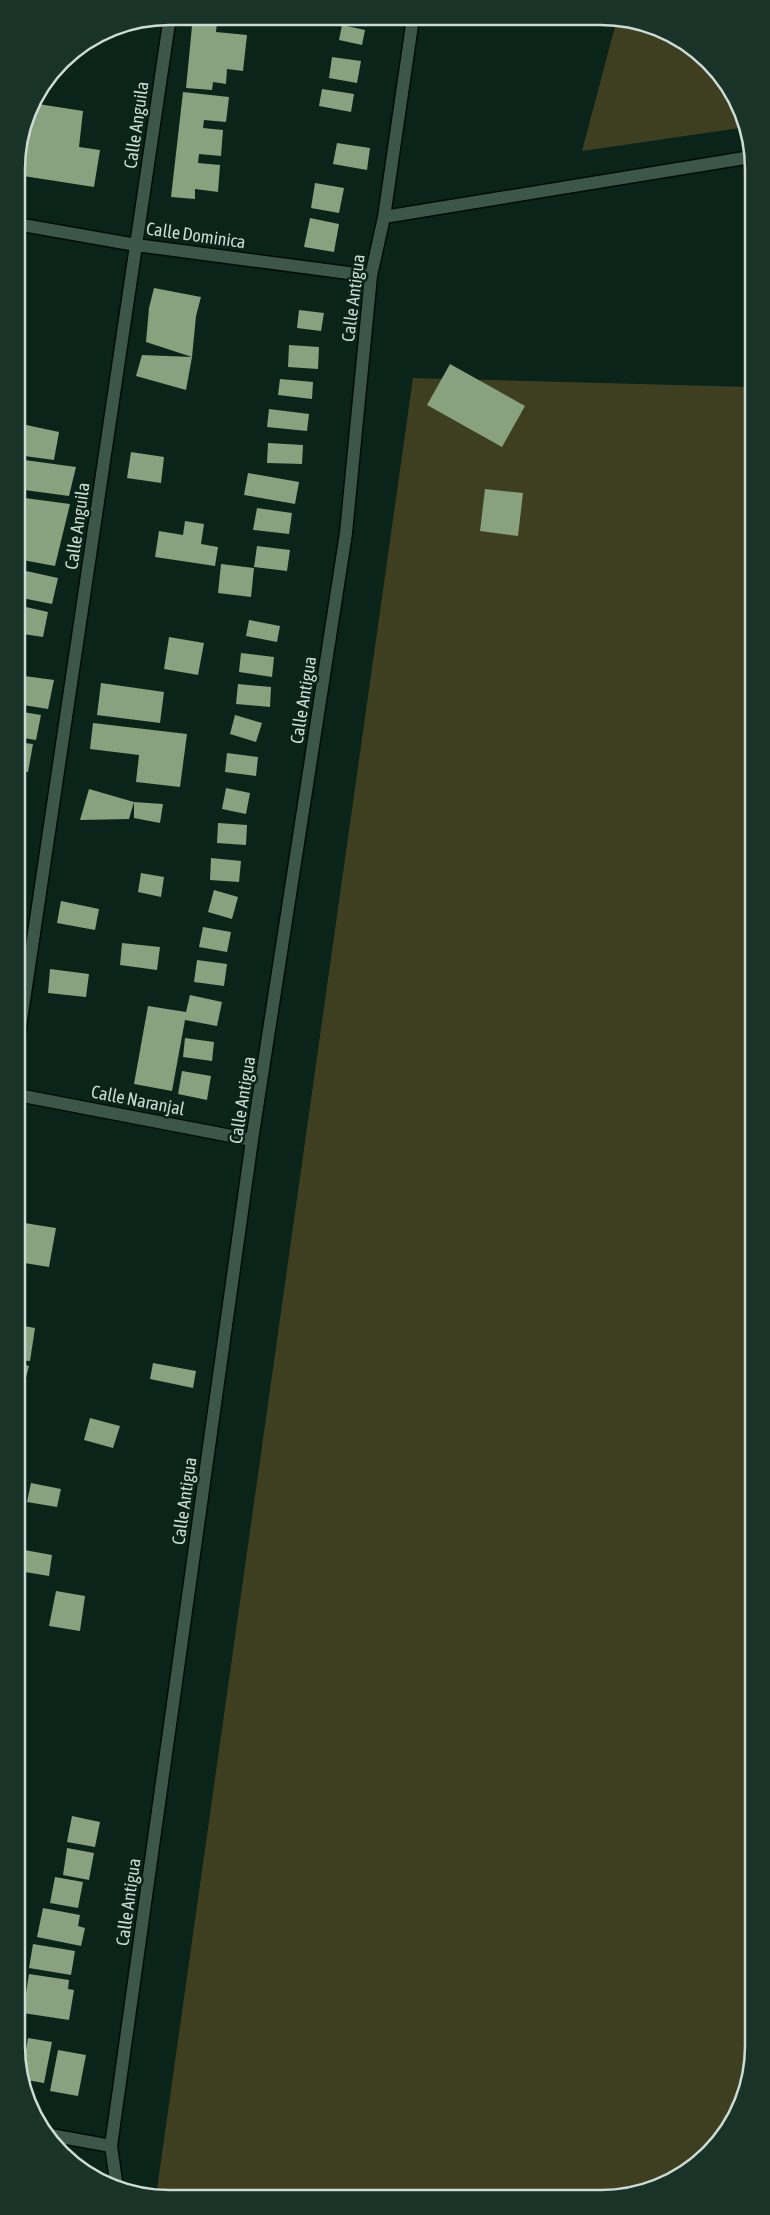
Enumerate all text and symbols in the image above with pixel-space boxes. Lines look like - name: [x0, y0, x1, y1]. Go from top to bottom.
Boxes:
- street label: Calle Anguila: [119, 80, 153, 170]
- street label: Calle Dominica: [145, 218, 247, 252]
- street label: Calle Antigua: [337, 253, 369, 343]
- street label: Calle Anguila: [60, 481, 94, 571]
- street label: Calle Antigua: [286, 655, 320, 745]
- street label: Calle Antigua: [225, 1055, 259, 1145]
- street label: Calle Naranjal: [89, 1081, 187, 1119]
- street label: Calle Antigua: [167, 1456, 201, 1546]
- street label: Calle Antigua: [111, 1857, 145, 1947]

